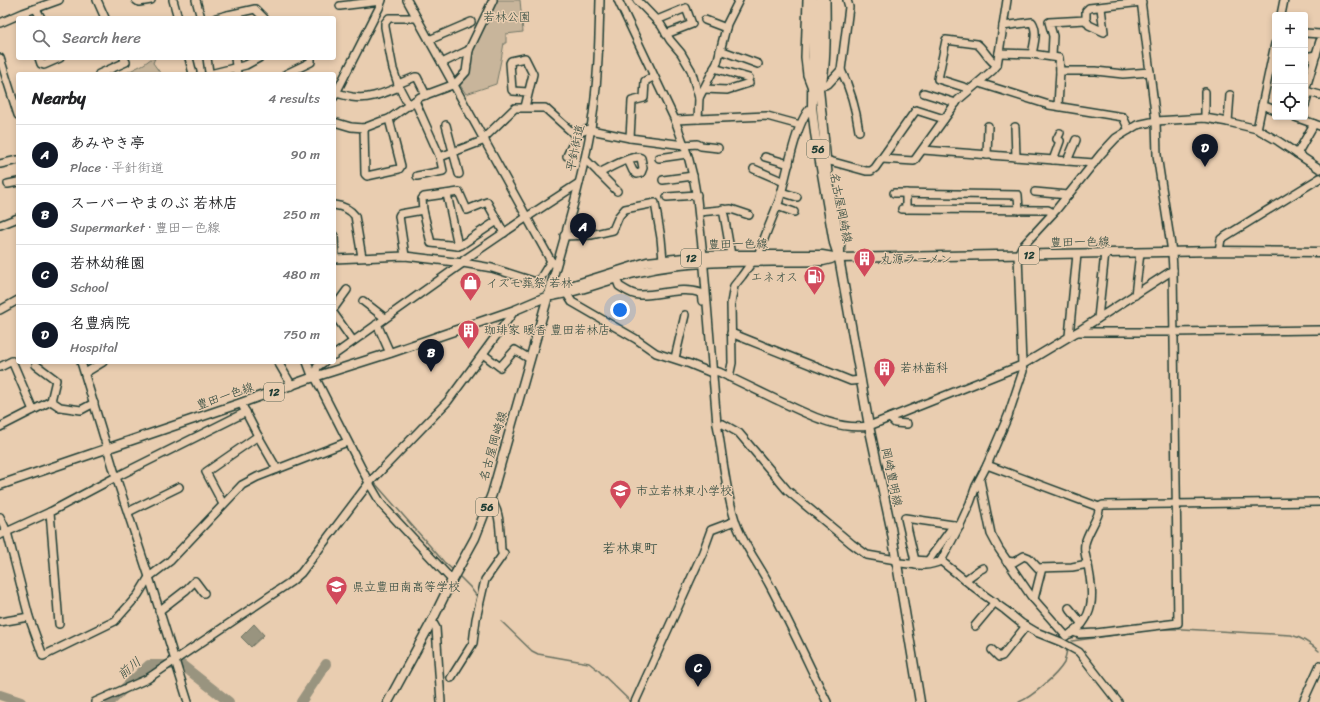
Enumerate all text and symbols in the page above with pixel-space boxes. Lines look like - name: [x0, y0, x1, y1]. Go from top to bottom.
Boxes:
- park label: 若林公園: [483, 6, 531, 28]
- map controls: [1272, 12, 1308, 120]
- button: +: [1272, 12, 1308, 48]
- search box: [16, 16, 336, 60]
- text: Search here: [62, 25, 141, 51]
- icon: search: [30, 27, 52, 49]
- button: −: [1272, 48, 1308, 84]
- text: Nearby: [32, 83, 86, 113]
- button: locate: [1272, 84, 1308, 120]
- text: 4 results: [268, 87, 320, 110]
- street label: 平針街道: [559, 122, 591, 174]
- text: あみやき亭: [70, 130, 145, 156]
- pin: D: [1192, 134, 1218, 167]
- road number: 56: [807, 140, 829, 158]
- text: A: [41, 143, 49, 166]
- text: 90 m: [290, 143, 320, 166]
- text: Place · 平針街道: [70, 156, 164, 179]
- street label: 名古屋岡崎線: [823, 171, 859, 245]
- text: スーパーやまのぶ 若林店: [70, 190, 238, 216]
- text: B: [41, 203, 49, 226]
- text: 250 m: [283, 203, 320, 226]
- pin: A: [570, 213, 596, 246]
- text: Supermarket · 豊田一色線: [70, 216, 220, 239]
- street label: 豊田一色線: [1050, 230, 1110, 254]
- street label: 豊田一色線: [708, 232, 768, 256]
- building icon: 丸源ラーメン: [852, 246, 878, 279]
- road number: 12: [1019, 246, 1039, 264]
- place label: 丸源ラーメン: [880, 248, 952, 270]
- road number: 12: [681, 249, 701, 267]
- text: 若林幼稚園: [70, 250, 145, 276]
- text: C: [41, 263, 49, 286]
- text: 480 m: [282, 263, 320, 286]
- fuel station icon: エネオス: [801, 264, 827, 297]
- place label: エネオス: [751, 266, 798, 288]
- shop icon: イズモ葬祭 若林: [458, 270, 484, 303]
- place label: イズモ葬祭 若林: [486, 272, 573, 294]
- text: School: [70, 276, 108, 299]
- your location: [610, 300, 630, 320]
- text: 名豊病院: [70, 310, 130, 336]
- building icon: 珈琲家 暖香 豊田若林店: [456, 317, 482, 350]
- place label: 珈琲家 暖香 豊田若林店: [484, 319, 610, 341]
- text: D: [41, 323, 49, 346]
- text: 750 m: [283, 323, 320, 346]
- text: Hospital: [70, 336, 118, 359]
- pin: B: [418, 339, 444, 372]
- building icon: 若林歯科: [871, 355, 897, 388]
- place label: 若林歯科: [900, 357, 948, 379]
- street label: 豊田一色線: [193, 376, 257, 416]
- road number: 12: [264, 383, 284, 401]
- street label: 名古屋岡崎線: [473, 408, 513, 484]
- street label: 岡崎豊明線: [875, 445, 909, 509]
- school or university icon: 市立若林東小学校: [608, 478, 634, 511]
- place label: 市立若林東小学校: [636, 480, 732, 502]
- road number: 56: [476, 498, 498, 516]
- district label: 若林東町: [602, 536, 658, 561]
- school or university icon: 県立豊田南高等学校: [324, 574, 350, 607]
- place label: 県立豊田南高等学校: [352, 576, 460, 598]
- water label: 前川: [112, 651, 146, 685]
- pin: C: [685, 654, 711, 687]

